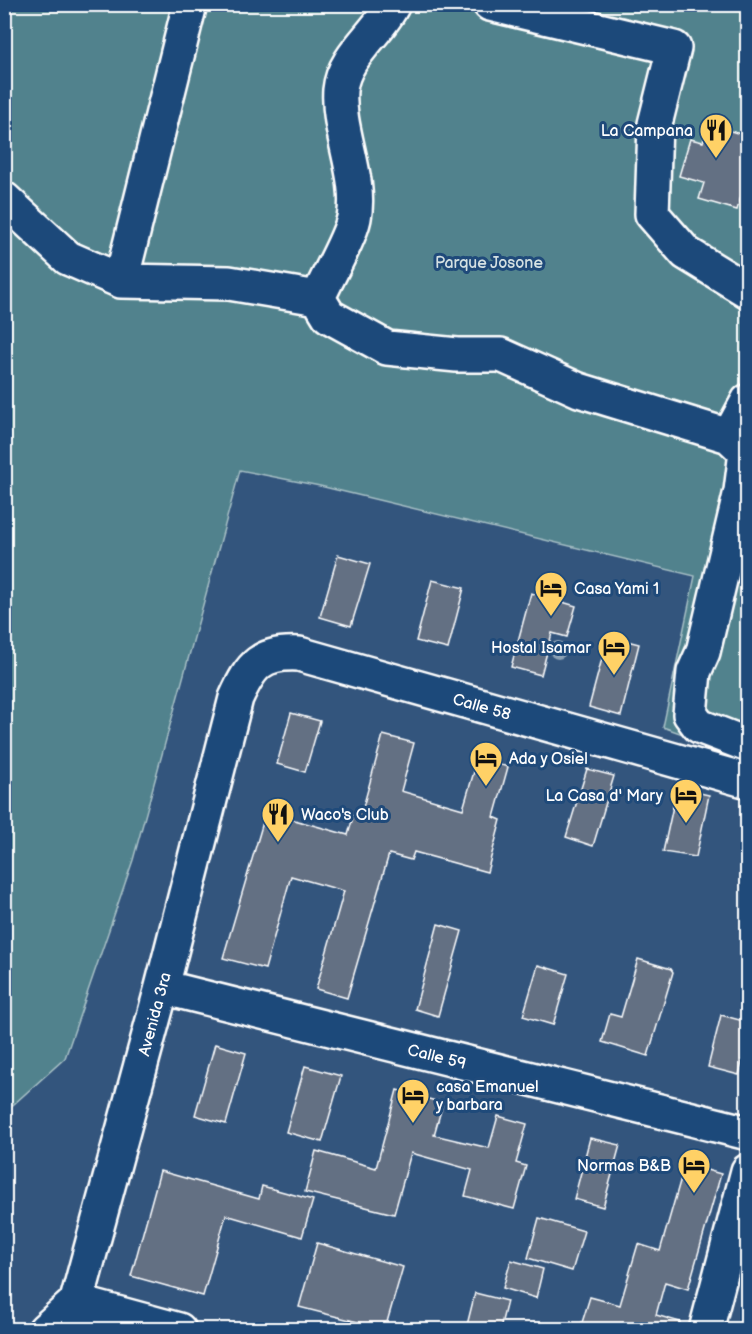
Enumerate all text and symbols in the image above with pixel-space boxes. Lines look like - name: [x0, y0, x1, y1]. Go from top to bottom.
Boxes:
- restaurant icon: La Campana: [698, 112, 734, 159]
- place label: La Campana: [601, 122, 693, 141]
- park label: Parque Josone: [435, 254, 543, 273]
- hotel icon: Casa Yami 1: [533, 570, 569, 617]
- place label: Casa Yami 1: [574, 580, 659, 599]
- hotel icon: Hostal Isamar: [596, 629, 632, 676]
- place label: Hostal Isamar: [491, 639, 591, 658]
- street label: Calle 58: [450, 690, 513, 725]
- hotel icon: Ada y Osiel: [468, 740, 504, 787]
- place label: Ada y Osiel: [509, 750, 588, 769]
- hotel icon: La Casa d' Mary: [668, 777, 704, 824]
- place label: La Casa d' Mary: [545, 787, 664, 806]
- restaurant icon: Waco's Club: [260, 796, 296, 843]
- place label: Waco's Club: [301, 806, 389, 825]
- street label: Avenida 3ra: [135, 970, 176, 1058]
- street label: Calle 59: [405, 1041, 468, 1074]
- hotel icon: casa Emanuel y barbara: [395, 1077, 431, 1124]
- place label: casa Emanuel y barbara: [435, 1078, 539, 1115]
- hotel icon: Normas B&B: [676, 1147, 712, 1194]
- place label: Normas B&B: [577, 1157, 671, 1176]

